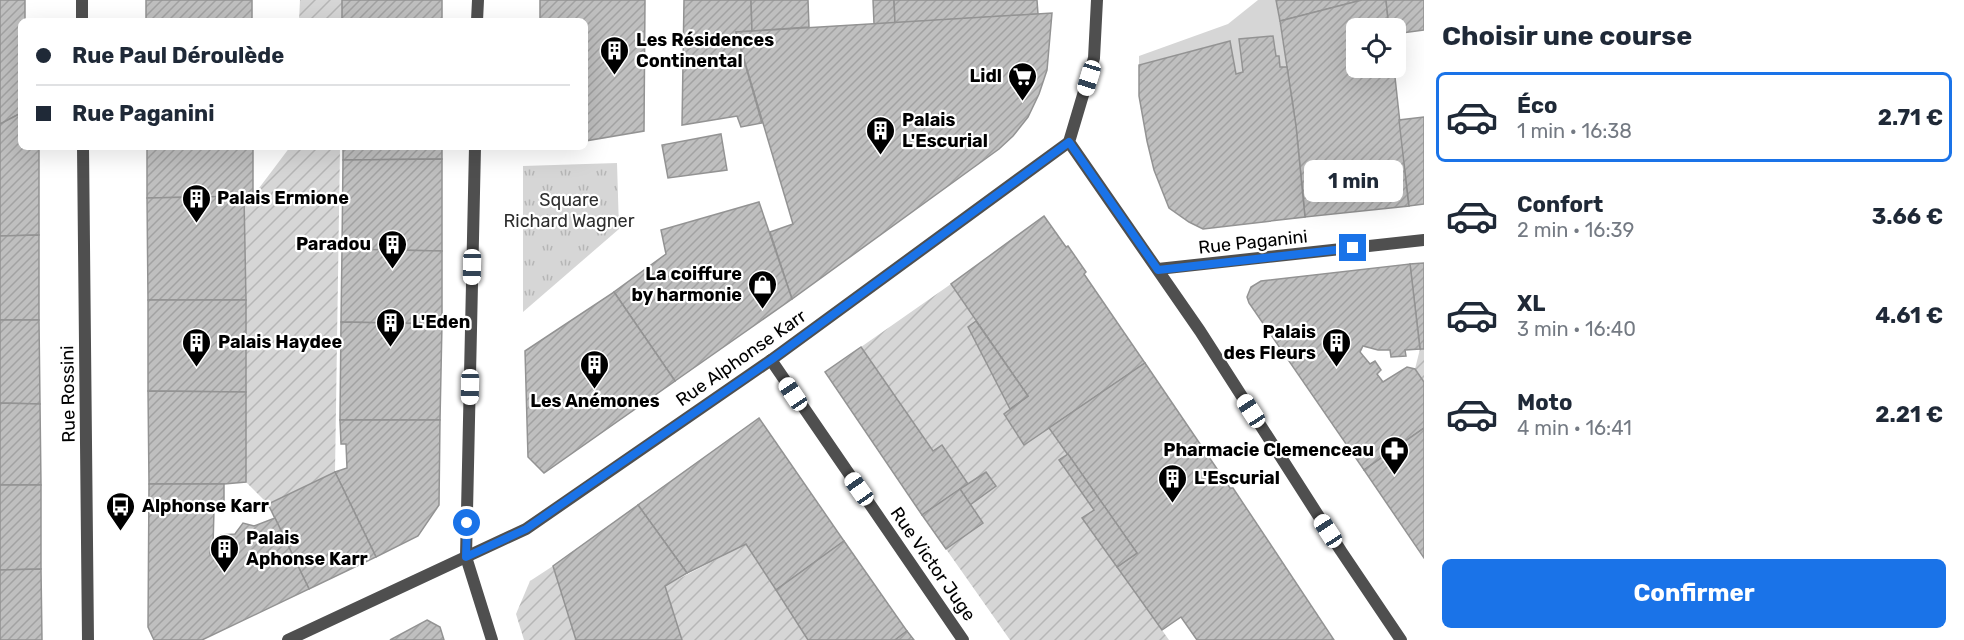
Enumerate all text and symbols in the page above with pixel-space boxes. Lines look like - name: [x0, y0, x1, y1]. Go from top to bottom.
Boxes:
- map controls: [1346, 18, 1406, 78]
- button: locate: [1346, 18, 1406, 78]
- text: Choisir une course: [1442, 20, 1692, 52]
- place label: Les Résidences Continental: [636, 29, 774, 72]
- building icon: Les Résidences Continental: [599, 34, 631, 76]
- text: Rue Paul Déroulède: [72, 42, 284, 69]
- car: [1075, 58, 1103, 98]
- supermarket icon: Lidl: [1007, 60, 1039, 102]
- place label: Lidl: [970, 65, 1002, 87]
- icon: car: [1445, 90, 1499, 144]
- text: Éco: [1517, 92, 1557, 119]
- text: Rue Paganini: [72, 100, 214, 127]
- text: 2.71 €: [1878, 104, 1943, 131]
- place label: Palais L'Escurial: [902, 109, 988, 152]
- building icon: Palais L'Escurial: [865, 114, 897, 156]
- text: 1 min · 16:38: [1517, 119, 1632, 143]
- callout: 1 min: [1304, 161, 1402, 203]
- text: 1 min: [1328, 169, 1379, 193]
- building icon: Palais Ermione: [180, 182, 212, 224]
- place label: Palais Ermione: [217, 187, 349, 209]
- park label: Square Richard Wagner: [504, 189, 635, 232]
- icon: car: [1445, 189, 1499, 243]
- text: Confort: [1517, 191, 1603, 218]
- text: 3.66 €: [1872, 203, 1943, 230]
- text: 2 min · 16:39: [1517, 218, 1634, 242]
- street label: Rue Paganini: [1197, 225, 1309, 259]
- building icon: Paradou: [376, 228, 408, 270]
- place label: Paradou: [296, 233, 371, 255]
- route end: [1339, 234, 1366, 261]
- car: [463, 249, 481, 285]
- place label: La coiffure by harmonie: [632, 263, 742, 306]
- shop icon: La coiffure by harmonie: [747, 268, 779, 310]
- icon: car: [1445, 288, 1499, 342]
- text: XL: [1517, 290, 1545, 317]
- text: 4.61 €: [1875, 302, 1943, 329]
- street label: Rue Alphonse Karr: [672, 305, 811, 411]
- building icon: L'Eden: [375, 306, 407, 348]
- place label: L'Eden: [412, 311, 470, 333]
- text: 3 min · 16:40: [1517, 317, 1636, 341]
- place label: Palais des Fleurs: [1224, 321, 1316, 364]
- building icon: Palais Haydee: [181, 326, 213, 368]
- building icon: Palais des Fleurs: [1321, 326, 1353, 368]
- place label: Palais Haydee: [218, 331, 342, 353]
- street label: Rue Rossini: [56, 345, 80, 443]
- building icon: Les Anémones: [579, 348, 611, 390]
- car: [461, 369, 479, 405]
- car: [775, 374, 811, 414]
- icon: car: [1445, 387, 1499, 441]
- text: Moto: [1517, 389, 1572, 416]
- place label: Les Anémones: [530, 390, 660, 412]
- car: [1234, 391, 1268, 431]
- text: 2.21 €: [1875, 401, 1943, 428]
- text: 4 min · 16:41: [1517, 416, 1632, 440]
- pharmacy icon: Pharmacie Clemenceau: [1379, 434, 1411, 476]
- place label: Pharmacie Clemenceau: [1163, 439, 1374, 461]
- building icon: L'Escurial: [1157, 462, 1189, 504]
- place label: L'Escurial: [1194, 467, 1280, 489]
- car: [841, 469, 877, 509]
- bus stop icon: Alphonse Karr: [105, 490, 137, 532]
- place label: Alphonse Karr: [142, 495, 269, 517]
- street label: Rue Victor Juge: [886, 503, 980, 625]
- route start: [453, 509, 480, 536]
- car: [1311, 511, 1345, 551]
- place label: Palais Aphonse Karr: [246, 527, 368, 570]
- building icon: Palais Aphonse Karr: [209, 532, 241, 574]
- button: Confirmer: [1442, 559, 1946, 628]

